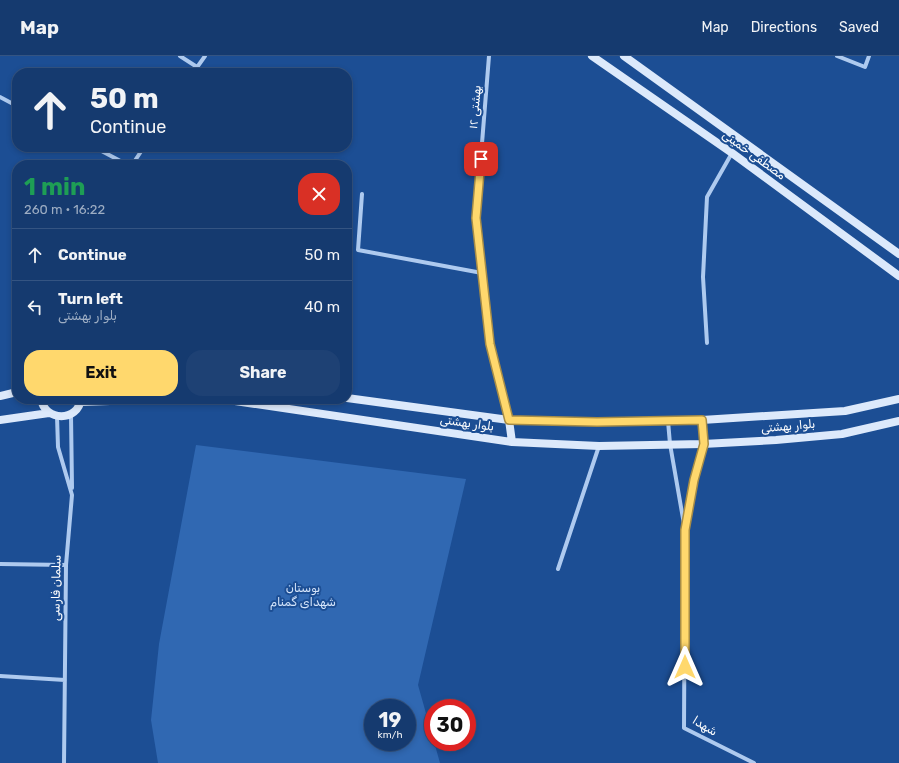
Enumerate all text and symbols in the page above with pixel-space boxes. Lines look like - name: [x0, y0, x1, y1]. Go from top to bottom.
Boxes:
- text: Map: [20, 16, 59, 39]
- text: Map: [702, 19, 729, 36]
- text: Directions: [751, 19, 817, 36]
- text: Saved: [839, 19, 879, 36]
- text: 50 m: [90, 82, 159, 115]
- icon: ahead: [24, 84, 76, 136]
- street label: بهشتی ۱۲: [466, 85, 485, 130]
- text: Continue: [90, 116, 166, 138]
- street label: مصطفی خمینی: [719, 127, 789, 184]
- pin: [464, 142, 498, 176]
- icon: arrive: [470, 148, 492, 170]
- text: 1 min: [24, 173, 85, 201]
- button: close: [298, 173, 340, 215]
- text: 260 m · 16:22: [24, 202, 105, 217]
- icon: ahead: [24, 244, 46, 266]
- text: Continue: [58, 246, 127, 264]
- text: 50 m: [305, 246, 340, 264]
- text: Turn left: [58, 290, 123, 308]
- icon: left: [24, 296, 46, 318]
- text: 40 m: [304, 298, 340, 316]
- text: بلوار بهشتی: [58, 308, 117, 323]
- button: Exit: [24, 350, 178, 396]
- button: Share: [186, 350, 340, 396]
- street label: بلوار بهشتی: [439, 412, 495, 435]
- street label: بلوار بهشتی: [760, 417, 816, 436]
- street label: سلمان فارسی: [48, 555, 65, 621]
- park label: بوستان شهدای گمنام: [270, 581, 336, 611]
- position arrow: [664, 646, 706, 688]
- speed limit sign: 30: [424, 699, 476, 751]
- text: 19: [379, 708, 401, 732]
- street label: شهدا: [690, 713, 720, 739]
- text: km/h: [378, 729, 402, 741]

